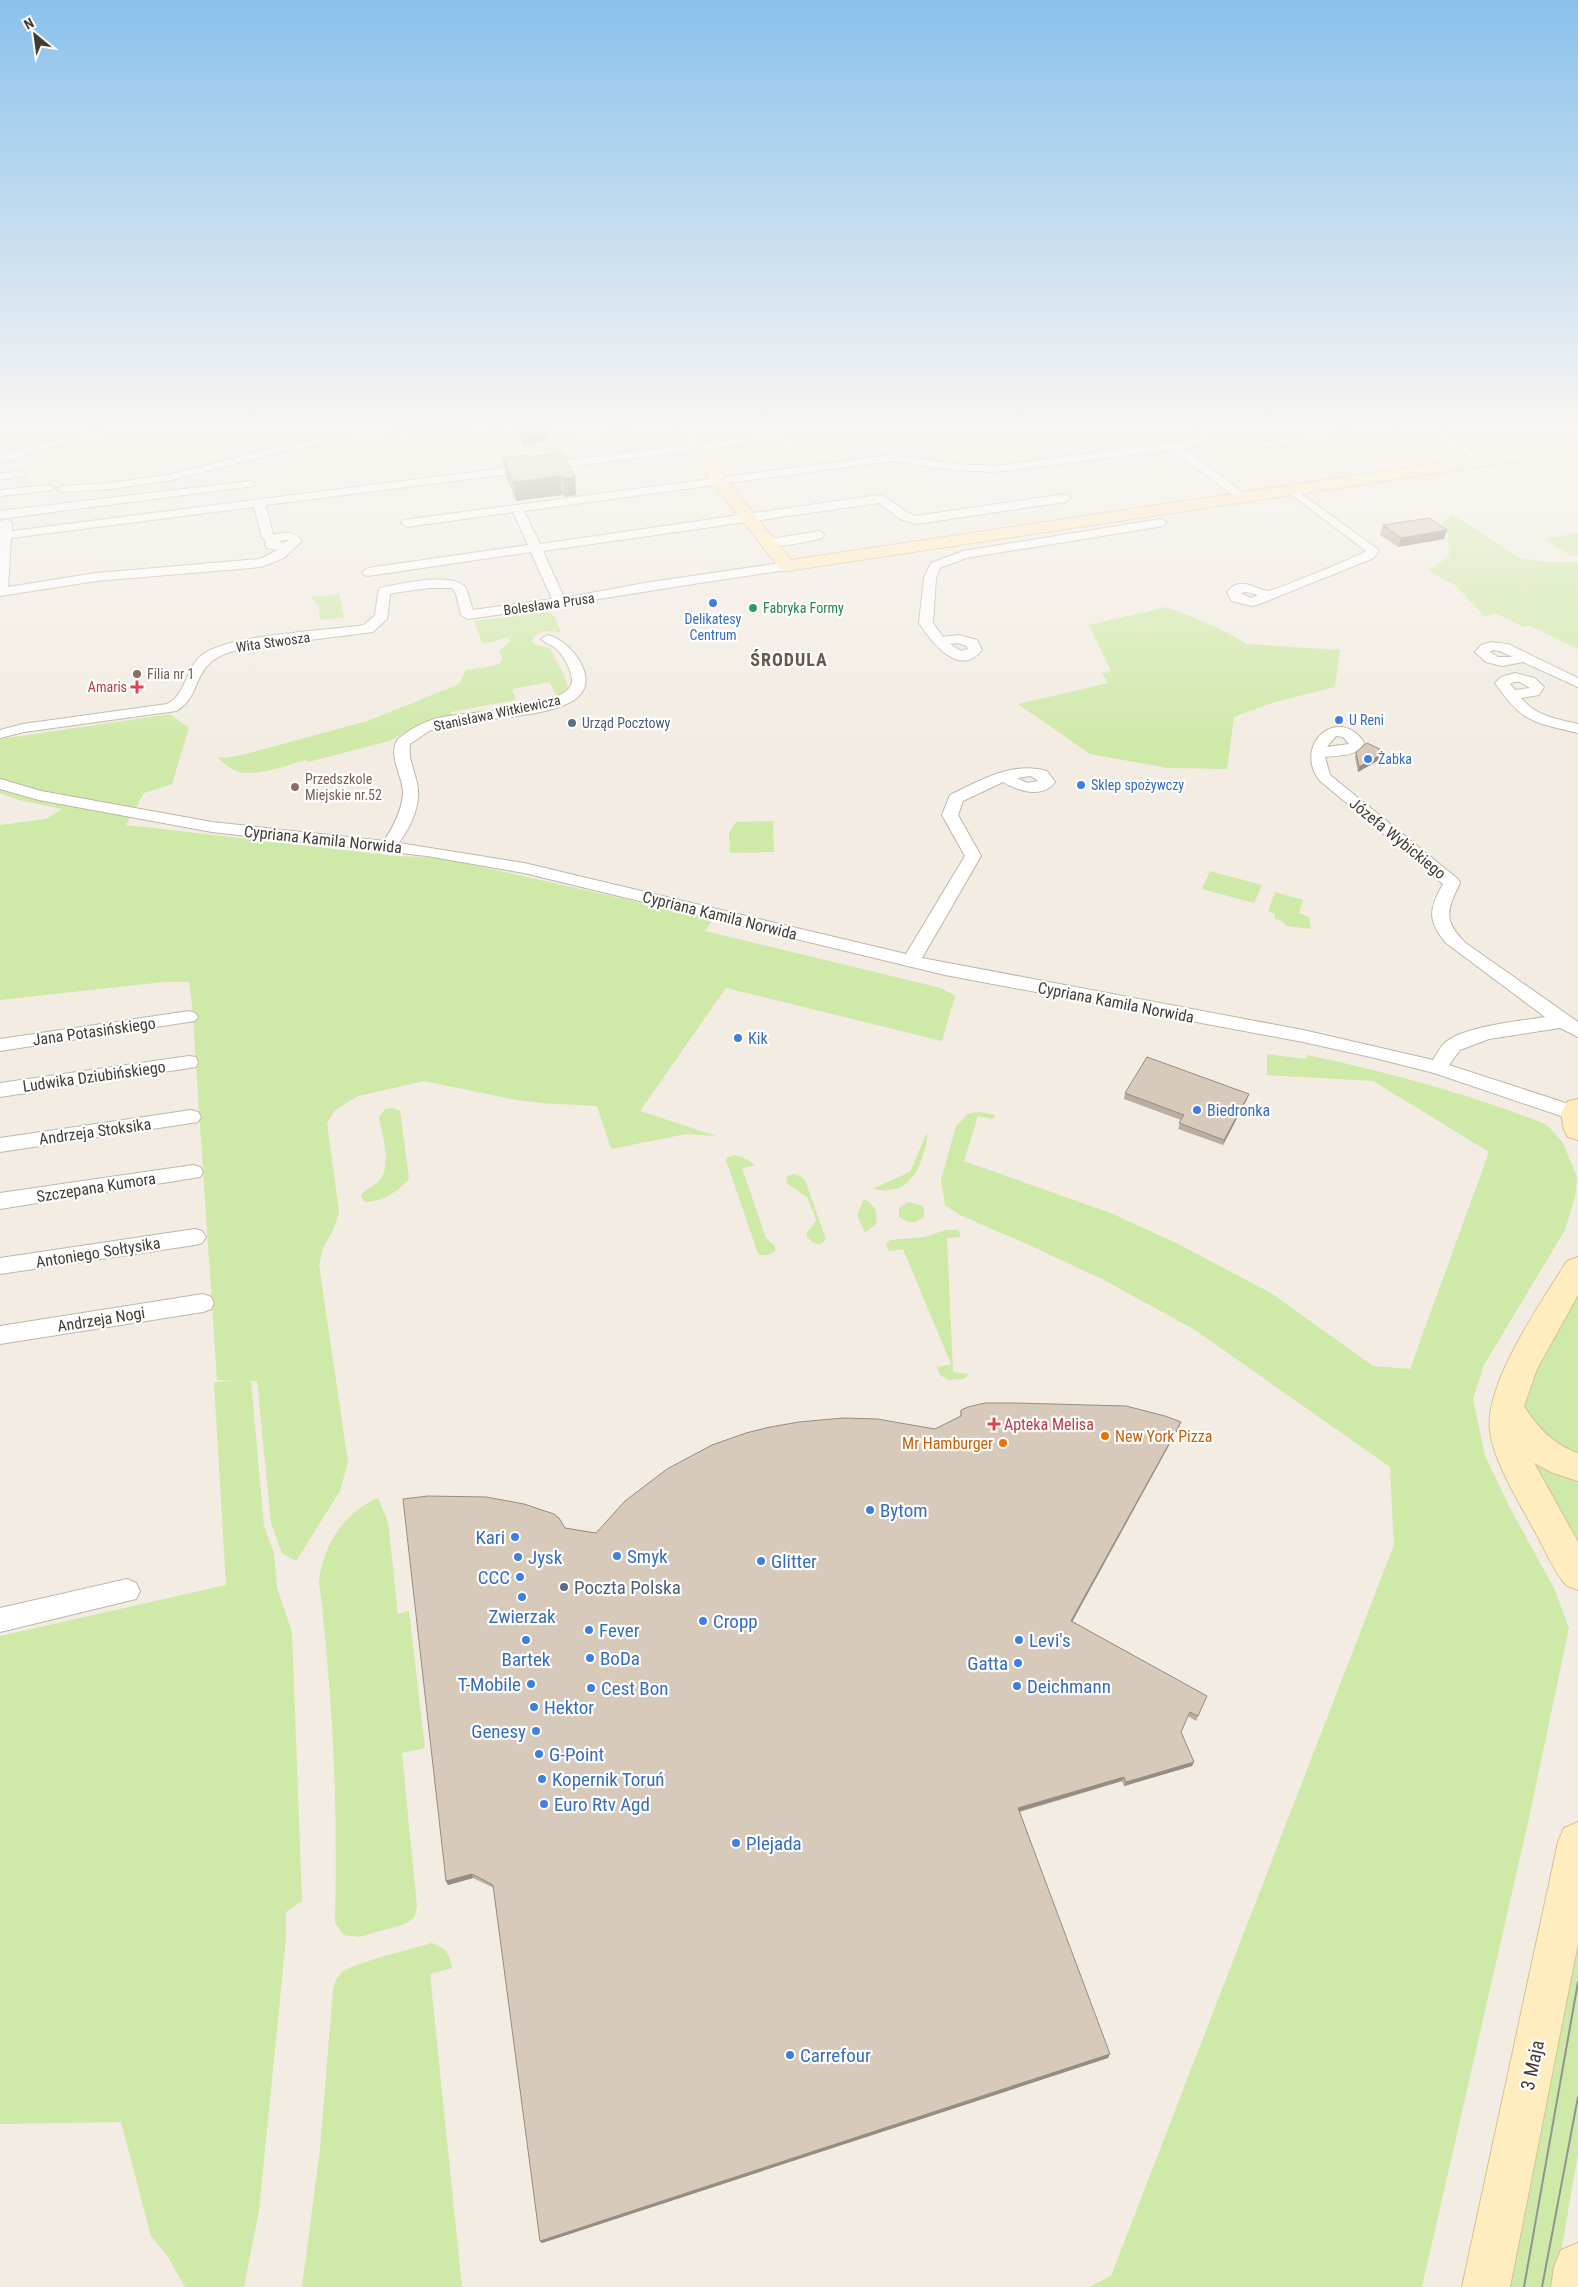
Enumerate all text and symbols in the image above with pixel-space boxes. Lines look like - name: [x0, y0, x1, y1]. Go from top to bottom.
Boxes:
- north arrow: [10, 10, 60, 60]
- text: N: [21, 15, 36, 33]
- street label: Bolesława Prusa: [502, 590, 596, 618]
- marker: Delikatesy Centrum: [707, 597, 719, 609]
- place label: Fabryka Formy: [763, 600, 844, 616]
- marker: Fabryka Formy: [747, 602, 759, 614]
- place label: Delikatesy Centrum: [685, 611, 742, 643]
- street label: Wita Stwosza: [235, 629, 311, 655]
- district label: ŚRODULA: [750, 649, 828, 670]
- place label: Filia nr 1: [147, 666, 194, 682]
- marker: Filia nr 1: [131, 668, 143, 680]
- place label: Amaris: [88, 679, 127, 695]
- marker: Amaris: [131, 681, 143, 693]
- street label: Stanisława Witkiewicza: [432, 692, 562, 734]
- place label: U Reni: [1349, 712, 1384, 728]
- marker: U Reni: [1333, 714, 1345, 726]
- place label: Urząd Pocztowy: [582, 715, 671, 731]
- marker: Urząd Pocztowy: [566, 717, 578, 729]
- place label: Żabka: [1378, 751, 1412, 767]
- marker: Żabka: [1362, 753, 1374, 765]
- place label: Przedszkole Miejskie nr.52: [305, 771, 382, 803]
- place label: Sklep spożywczy: [1091, 777, 1184, 793]
- marker: Sklep spożywczy: [1075, 779, 1087, 791]
- marker: Przedszkole Miejskie nr.52: [289, 781, 301, 793]
- street label: Józefa Wybickiego: [1346, 794, 1450, 883]
- street label: Cypriana Kamila Norwida: [243, 822, 403, 857]
- street label: Cypriana Kamila Norwida: [641, 887, 799, 944]
- street label: Cypriana Kamila Norwida: [1036, 978, 1196, 1027]
- street label: Jana Potasińskiego: [31, 1013, 157, 1050]
- place label: Kik: [748, 1029, 768, 1048]
- marker: Kik: [732, 1032, 744, 1044]
- street label: Ludwika Dziubińskiego: [21, 1057, 167, 1096]
- place label: Biedronka: [1207, 1101, 1270, 1120]
- marker: Biedronka: [1191, 1104, 1203, 1116]
- street label: Andrzeja Stoksika: [38, 1114, 152, 1149]
- street label: Szczepana Kumora: [35, 1169, 157, 1206]
- street label: Antoniego Sołtysika: [35, 1233, 162, 1272]
- street label: Andrzeja Nogi: [56, 1303, 146, 1336]
- place label: Apteka Melisa: [1004, 1415, 1094, 1434]
- marker: Apteka Melisa: [988, 1418, 1000, 1430]
- place label: New York Pizza: [1115, 1427, 1212, 1446]
- marker: New York Pizza: [1099, 1430, 1111, 1442]
- place label: Mr Hamburger: [902, 1434, 993, 1453]
- marker: Mr Hamburger: [997, 1437, 1009, 1449]
- place label: Bytom: [880, 1499, 928, 1522]
- marker: Bytom: [864, 1504, 876, 1516]
- place label: Kari: [475, 1526, 505, 1549]
- marker: Kari: [509, 1531, 521, 1543]
- place label: Smyk: [627, 1545, 668, 1568]
- place label: Jysk: [528, 1546, 563, 1569]
- marker: Smyk: [611, 1550, 623, 1562]
- place label: Glitter: [771, 1550, 817, 1573]
- marker: Jysk: [512, 1551, 524, 1563]
- marker: Glitter: [755, 1555, 767, 1567]
- place label: CCC: [478, 1566, 510, 1589]
- marker: CCC: [514, 1571, 526, 1583]
- place label: Poczta Polska: [574, 1576, 681, 1599]
- marker: Poczta Polska: [558, 1581, 570, 1593]
- marker: Zwierzak: [516, 1591, 528, 1603]
- place label: Zwierzak: [488, 1605, 556, 1628]
- place label: Cropp: [713, 1610, 758, 1633]
- marker: Cropp: [697, 1615, 709, 1627]
- place label: Fever: [599, 1619, 640, 1642]
- marker: Fever: [583, 1624, 595, 1636]
- place label: Levi's: [1029, 1629, 1071, 1652]
- marker: Bartek: [520, 1634, 532, 1646]
- marker: Levi's: [1013, 1634, 1025, 1646]
- place label: BoDa: [600, 1647, 640, 1670]
- place label: Bartek: [502, 1648, 551, 1671]
- marker: BoDa: [584, 1652, 596, 1664]
- place label: Gatta: [967, 1652, 1008, 1675]
- marker: Gatta: [1012, 1657, 1024, 1669]
- place label: T-Mobile: [458, 1673, 521, 1696]
- place label: Deichmann: [1027, 1675, 1111, 1698]
- place label: Cest Bon: [601, 1677, 668, 1700]
- marker: T-Mobile: [525, 1678, 537, 1690]
- marker: Deichmann: [1011, 1680, 1023, 1692]
- marker: Cest Bon: [585, 1682, 597, 1694]
- place label: Hektor: [544, 1696, 594, 1719]
- marker: Hektor: [528, 1701, 540, 1713]
- place label: Genesy: [471, 1720, 526, 1743]
- marker: Genesy: [530, 1725, 542, 1737]
- place label: G-Point: [549, 1743, 604, 1766]
- marker: G-Point: [533, 1748, 545, 1760]
- place label: Kopernik Toruń: [552, 1768, 665, 1791]
- marker: Kopernik Toruń: [536, 1773, 548, 1785]
- place label: Euro Rtv Agd: [554, 1793, 650, 1816]
- marker: Euro Rtv Agd: [538, 1798, 550, 1810]
- place label: Plejada: [746, 1832, 802, 1855]
- marker: Plejada: [730, 1837, 742, 1849]
- street label: 3 Maja: [1516, 2038, 1549, 2092]
- place label: Carrefour: [800, 2044, 871, 2067]
- marker: Carrefour: [784, 2049, 796, 2061]

